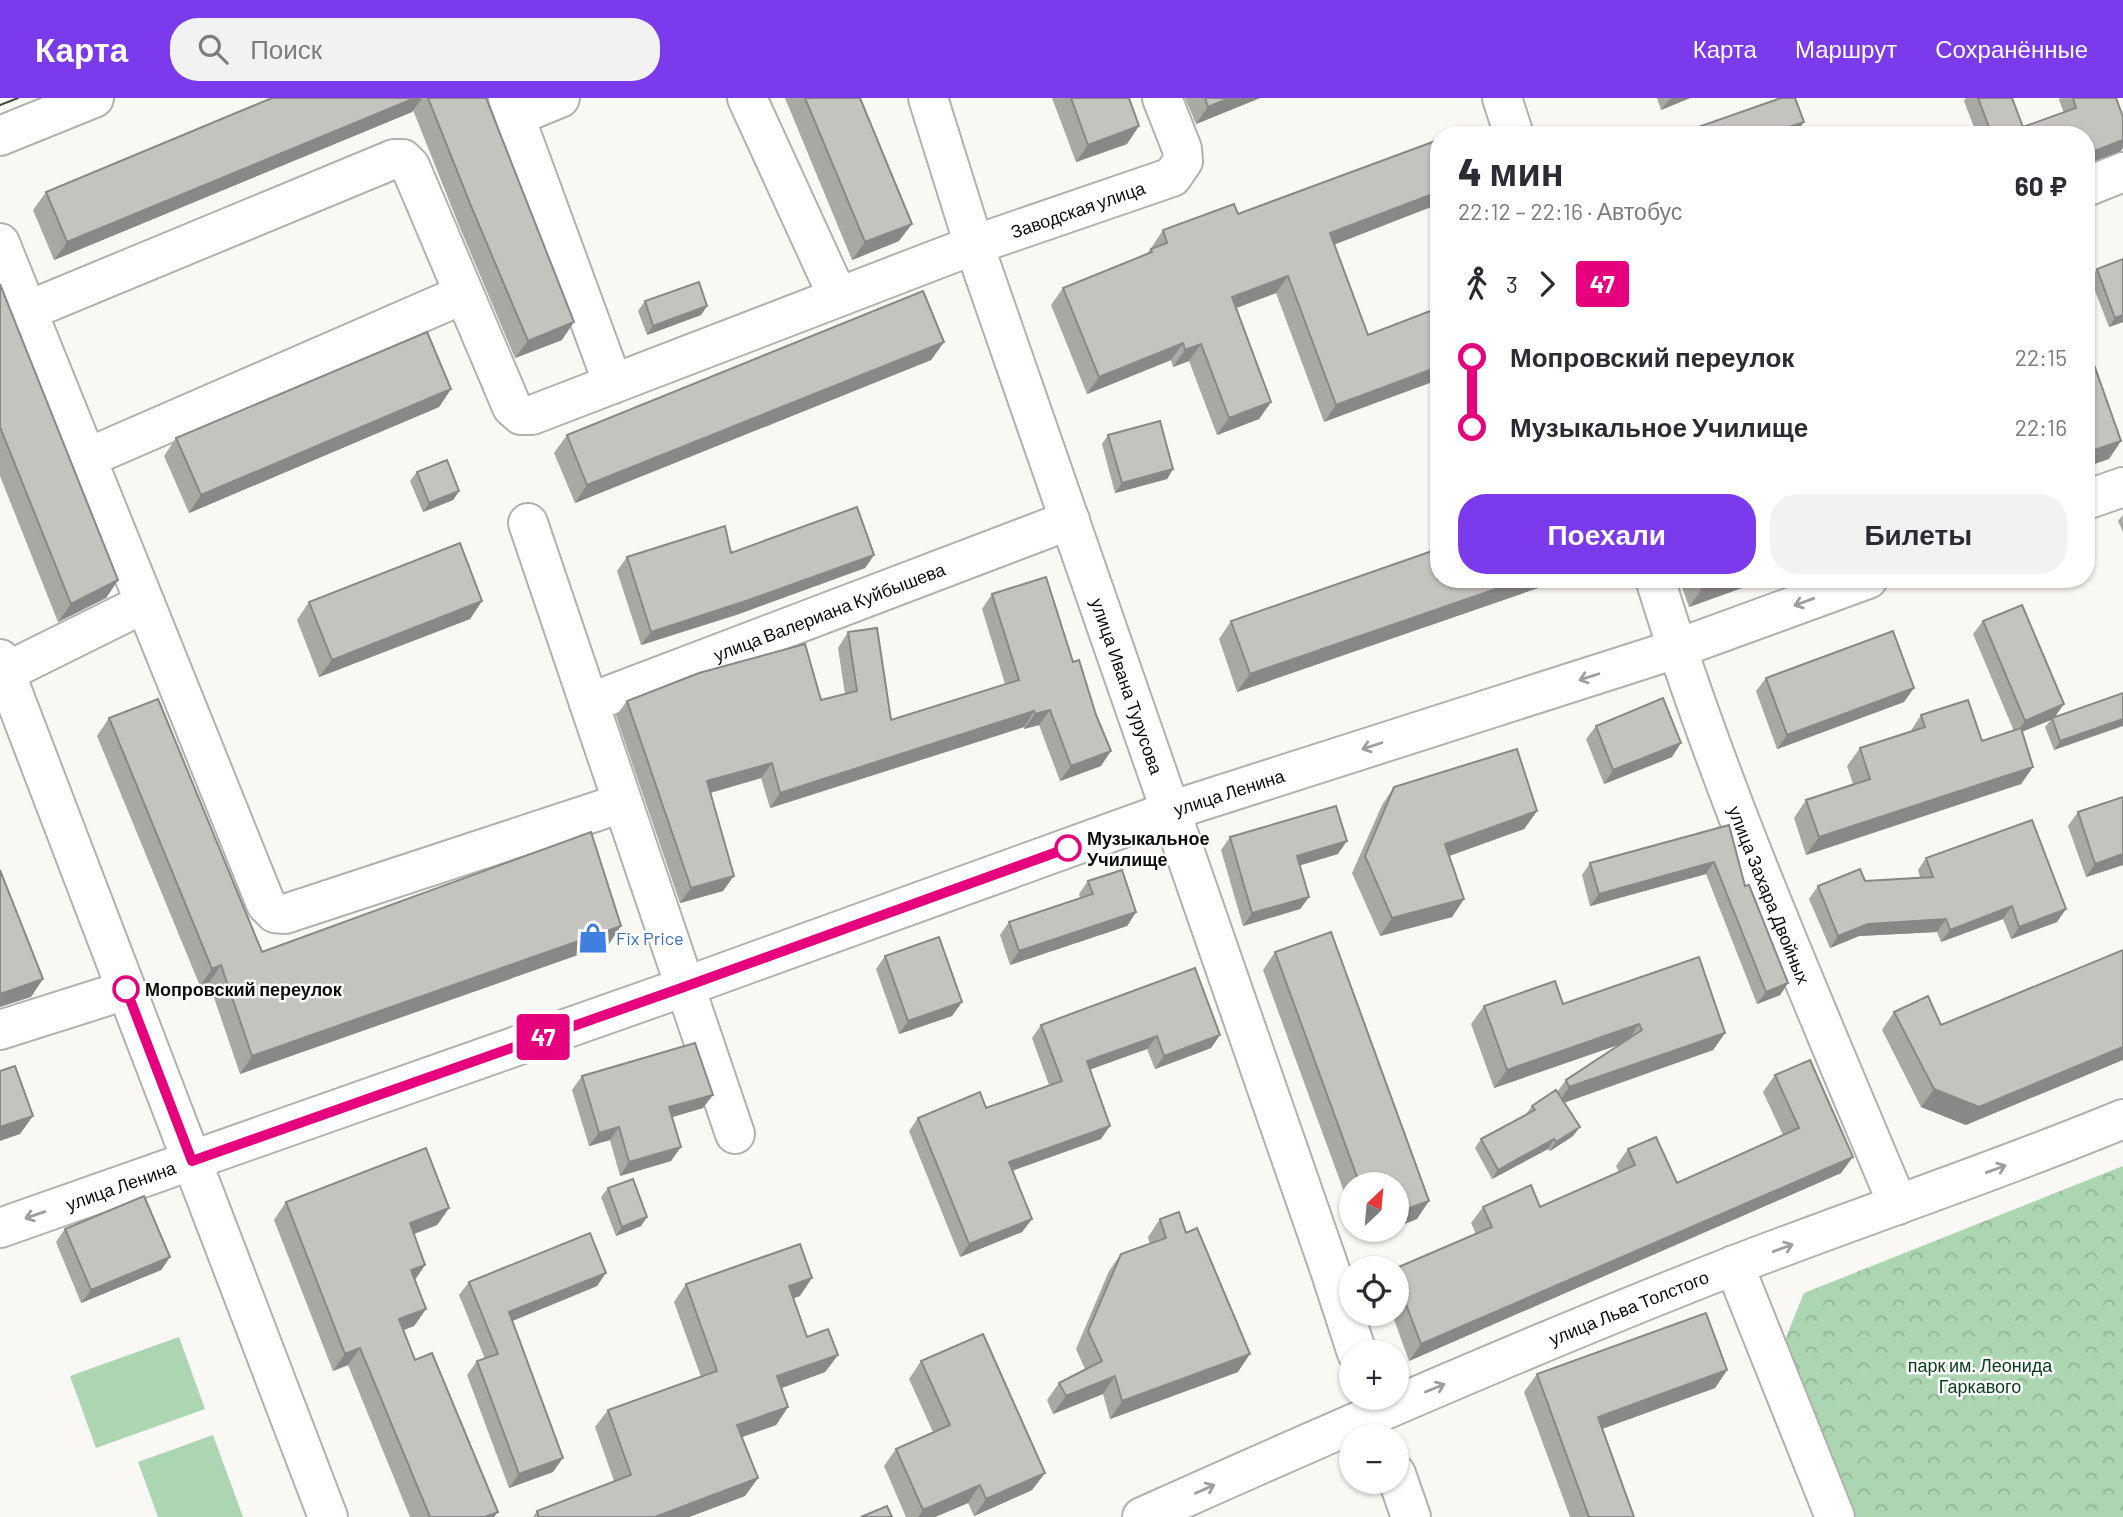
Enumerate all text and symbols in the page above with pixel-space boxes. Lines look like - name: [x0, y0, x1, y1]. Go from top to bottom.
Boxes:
- search box: [170, 18, 660, 81]
- text: Карта: [35, 29, 128, 69]
- icon: search: [194, 30, 232, 68]
- text: Поиск: [250, 33, 322, 64]
- text: Карта: [1693, 34, 1757, 63]
- text: Маршрут: [1795, 34, 1897, 63]
- text: Сохранённые: [1935, 34, 2088, 63]
- text: 4 мин: [1458, 148, 1564, 194]
- text: 60 ₽: [2015, 170, 2067, 201]
- street label: Заводская улица: [1008, 176, 1149, 243]
- text: 22:12 – 22:16 · Автобус: [1458, 197, 1682, 225]
- icon: walk: [1458, 265, 1496, 303]
- icon: forward: [1528, 265, 1566, 303]
- text: 47: [1590, 269, 1615, 298]
- text: 3: [1506, 270, 1518, 298]
- text: Мопровский переулок: [1510, 341, 1794, 372]
- text: 22:15: [2015, 343, 2067, 371]
- text: Музыкальное Училище: [1510, 411, 1808, 442]
- text: 22:16: [2015, 413, 2067, 441]
- button: Поехали: [1458, 494, 1756, 574]
- button: Билеты: [1770, 494, 2067, 574]
- street label: улица Валериана Куйбышева: [710, 557, 949, 666]
- street label: улица Ивана Турусова: [1086, 595, 1168, 778]
- one-way arrow: [1793, 597, 1815, 610]
- one-way arrow: [1578, 671, 1600, 684]
- one-way arrow: [1361, 741, 1383, 754]
- street label: улица Ленина: [1171, 764, 1288, 820]
- street label: улица Захара Двойных: [1724, 803, 1815, 987]
- place label: Музыкальное Училище: [1087, 827, 1209, 870]
- marker: Музыкальное Училище: [1055, 835, 1081, 861]
- shop icon: Fix Price: [576, 921, 610, 955]
- place label: Fix Price: [616, 927, 684, 949]
- marker: Мопровский переулок: [113, 976, 139, 1002]
- place label: Мопровский переулок: [145, 978, 343, 1000]
- line badge: 47: [512, 1014, 574, 1060]
- text: 47: [531, 1022, 555, 1051]
- street label: улица Ленина: [63, 1156, 180, 1215]
- one-way arrow: [1985, 1162, 2007, 1175]
- north arrow: [1339, 1172, 1409, 1242]
- map controls: [1339, 1172, 1409, 1494]
- one-way arrow: [24, 1210, 46, 1222]
- one-way arrow: [1771, 1241, 1793, 1253]
- button: locate: [1339, 1256, 1409, 1326]
- street label: улица Льва Толстого: [1546, 1265, 1712, 1350]
- button: +: [1339, 1340, 1409, 1410]
- park label: парк им. Леонида Гаркавого: [1908, 1354, 2053, 1397]
- one-way arrow: [1424, 1381, 1446, 1394]
- button: −: [1339, 1424, 1409, 1494]
- one-way arrow: [1193, 1482, 1215, 1495]

